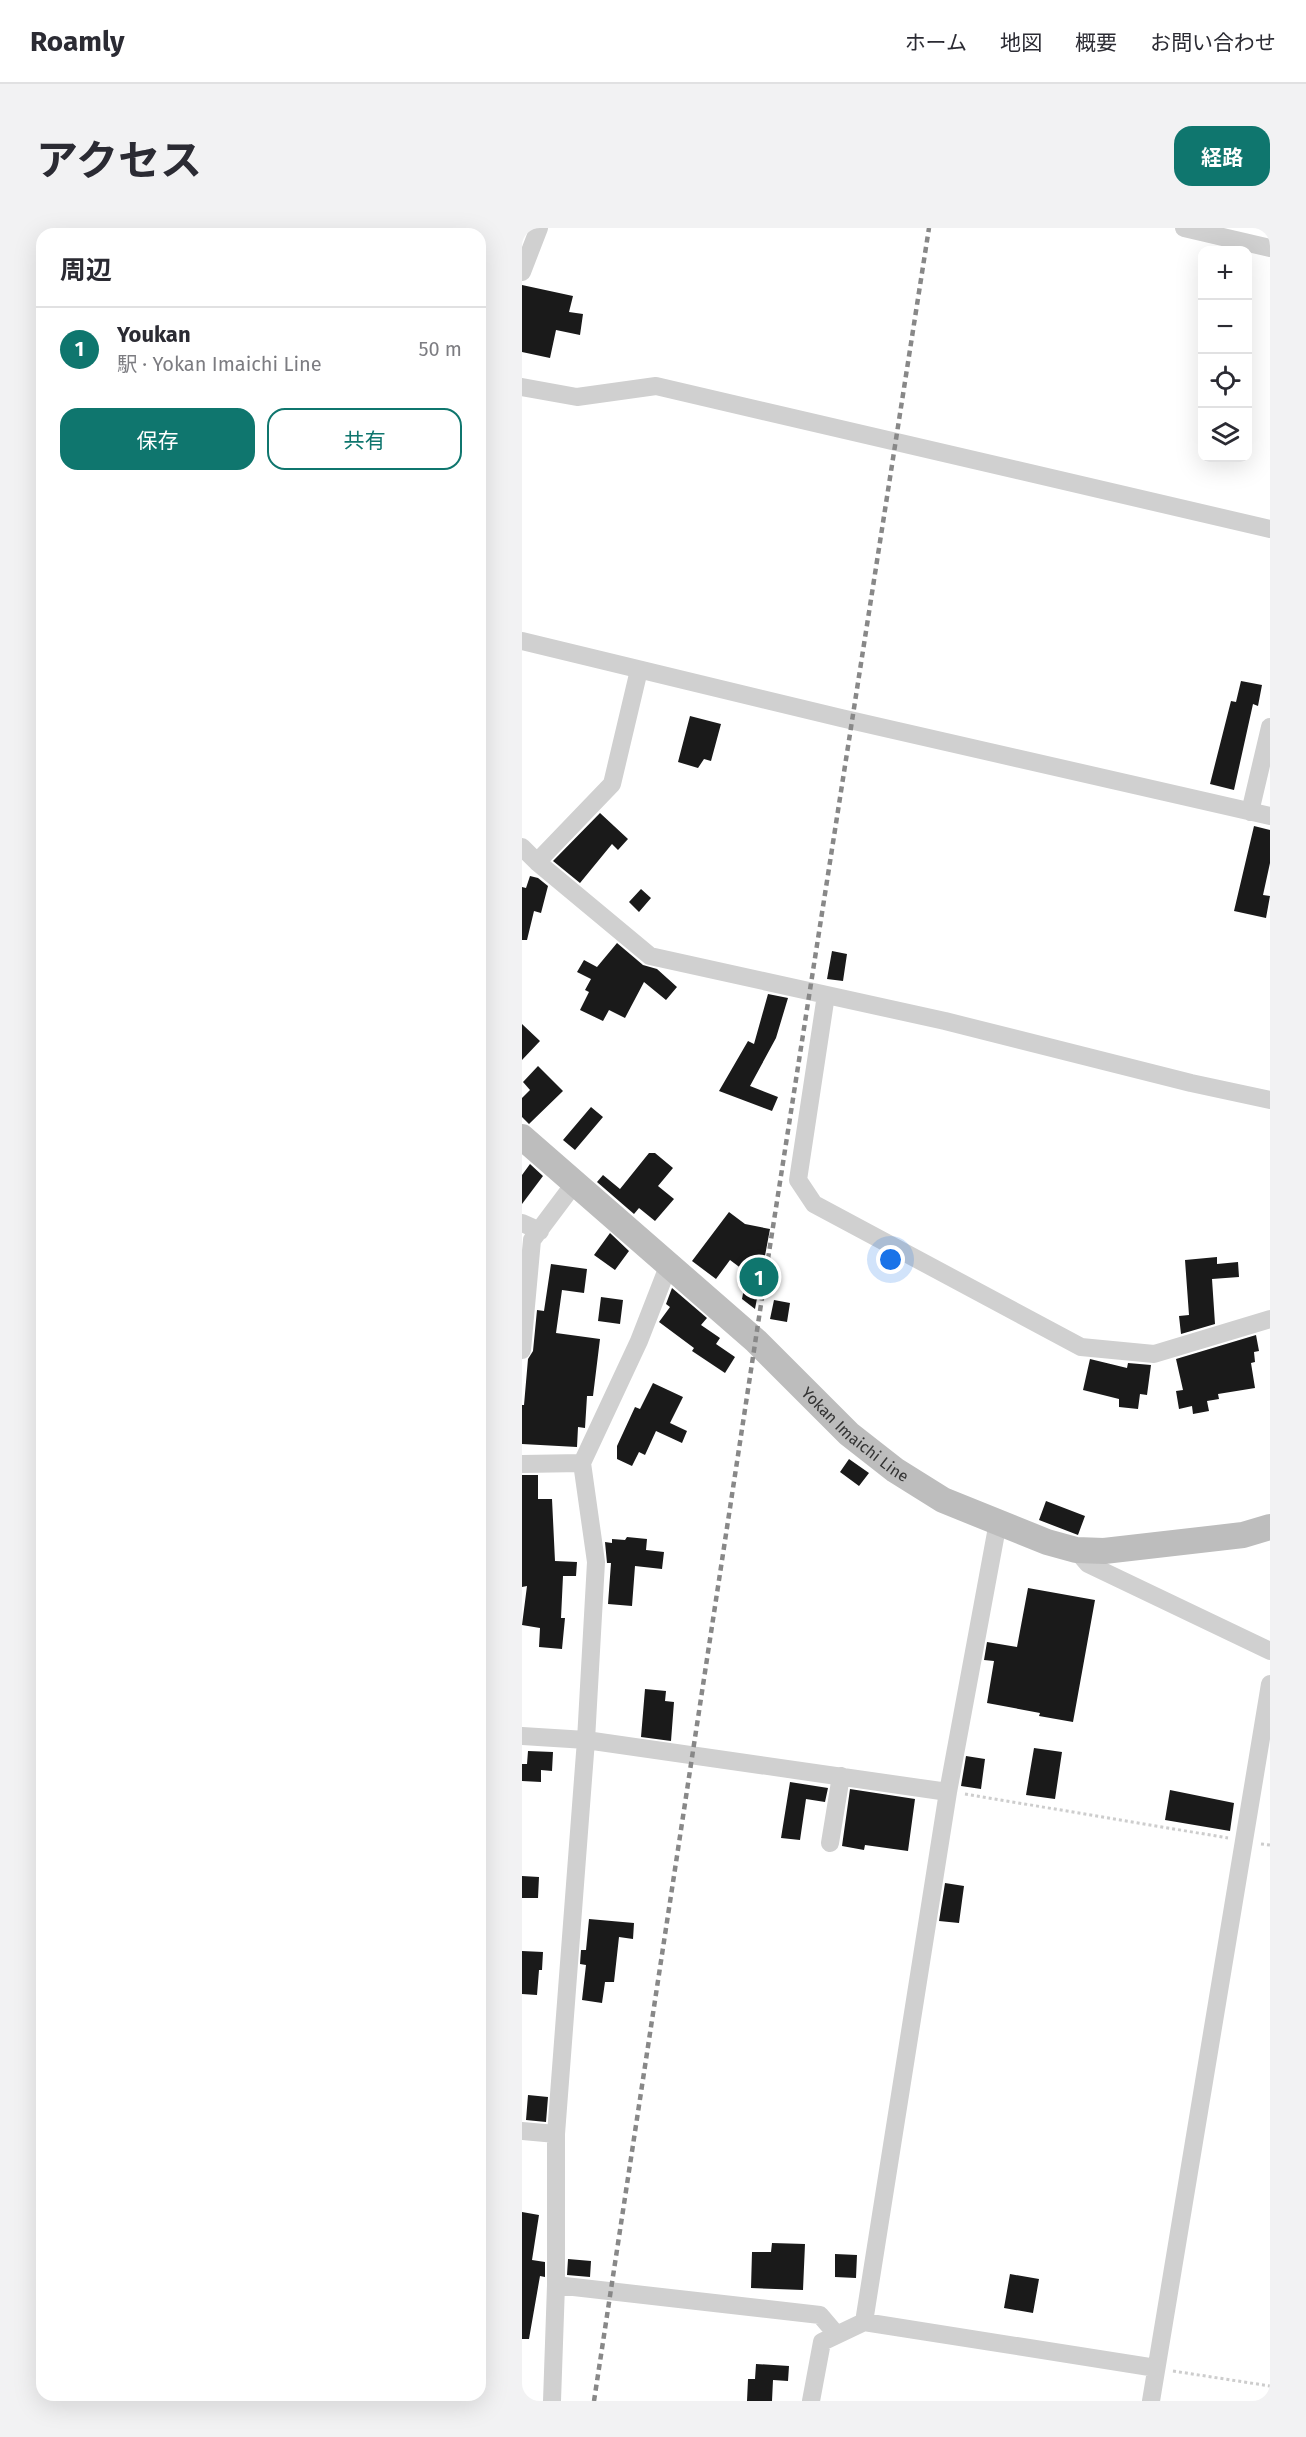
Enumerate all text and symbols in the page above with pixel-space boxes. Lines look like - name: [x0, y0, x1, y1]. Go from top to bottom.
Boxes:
- text: Roamly: [30, 25, 124, 58]
- text: ホーム: [905, 30, 967, 56]
- text: 地図: [1000, 30, 1042, 56]
- text: 概要: [1075, 30, 1117, 56]
- text: お問い合わせ: [1150, 30, 1276, 56]
- button: 経路: [1174, 126, 1270, 186]
- text: アクセス: [36, 136, 202, 186]
- map controls: [1198, 246, 1252, 462]
- button: +: [1198, 246, 1252, 300]
- text: 周辺: [60, 255, 112, 286]
- button: −: [1198, 300, 1252, 354]
- text: Youkan: [117, 321, 191, 348]
- text: 1: [75, 337, 84, 361]
- text: 50 m: [418, 337, 462, 361]
- text: 駅 · Yokan Imaichi Line: [117, 352, 322, 376]
- button: locate: [1198, 354, 1252, 408]
- button: 保存: [60, 408, 255, 470]
- button: 共有: [267, 408, 462, 470]
- button: layers: [1198, 408, 1252, 462]
- your location: [876, 1245, 905, 1274]
- pin: 1: [740, 1254, 778, 1300]
- street label: Yokan Imaichi Line: [798, 1383, 912, 1486]

